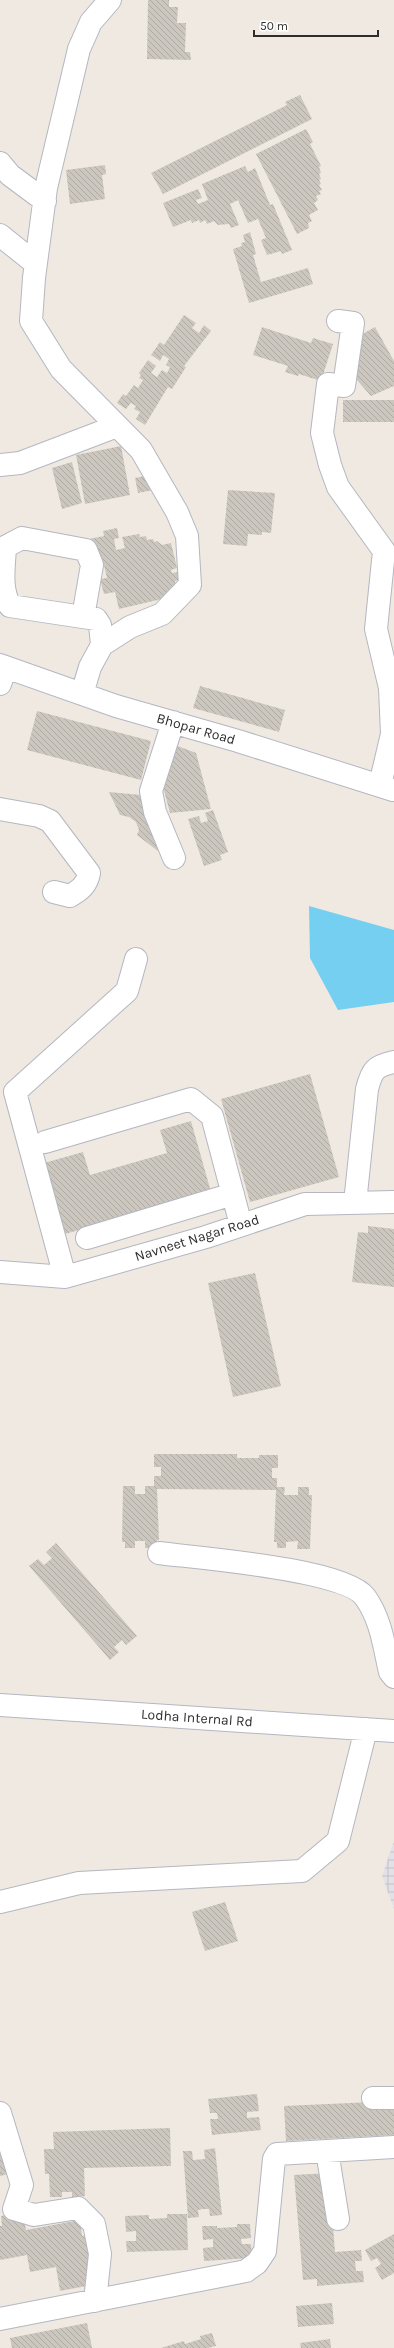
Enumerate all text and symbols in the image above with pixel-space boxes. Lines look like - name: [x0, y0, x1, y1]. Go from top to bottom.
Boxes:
- scale bar: [254, 12, 378, 38]
- text: 50 m: [260, 19, 288, 33]
- street label: Bhopar Road: [155, 710, 237, 748]
- street label: Navneet Nagar Road: [133, 1211, 261, 1265]
- street label: Lodha Internal Rd: [140, 1706, 254, 1730]

